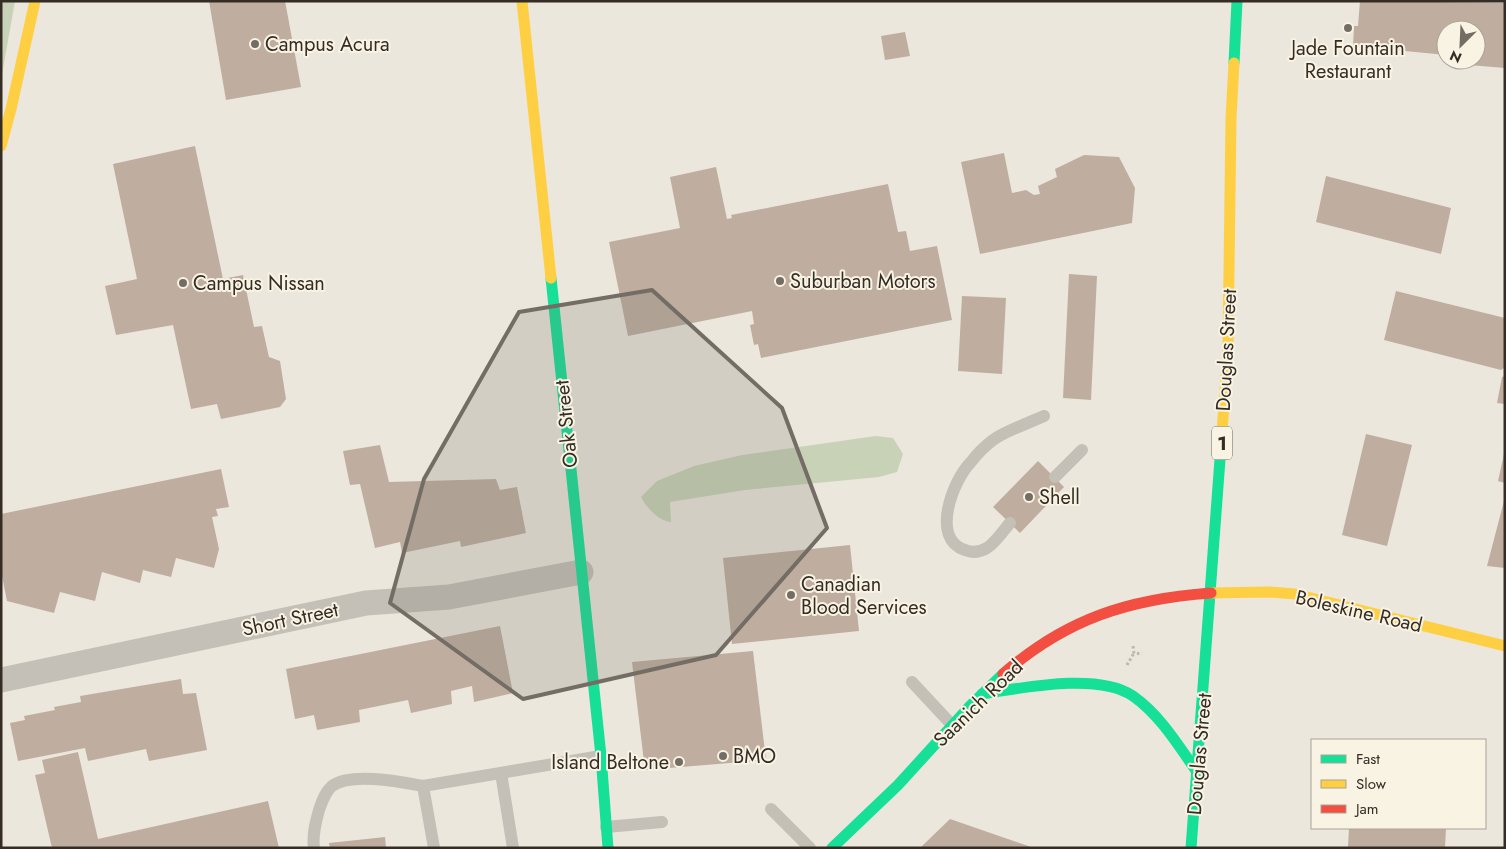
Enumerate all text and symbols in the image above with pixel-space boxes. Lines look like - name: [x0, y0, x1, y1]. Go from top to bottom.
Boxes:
- north arrow: [1436, 20, 1486, 70]
- marker: Jade Fountain Restaurant: [1342, 22, 1354, 34]
- place label: Campus Acura: [265, 30, 390, 59]
- place label: Jade Fountain Restaurant: [1288, 34, 1405, 86]
- marker: Campus Acura: [249, 38, 261, 50]
- text: N: [1447, 45, 1465, 68]
- place label: Suburban Motors: [790, 267, 936, 296]
- place label: Campus Nissan: [193, 269, 325, 298]
- marker: Suburban Motors: [774, 275, 786, 287]
- marker: Campus Nissan: [177, 277, 189, 289]
- street label: Douglas Street: [1209, 288, 1244, 412]
- street label: Oak Street: [547, 379, 586, 469]
- road number: 1: [1212, 426, 1232, 459]
- place label: Shell: [1039, 483, 1080, 512]
- marker: Shell: [1023, 491, 1035, 503]
- place label: Canadian Blood Services: [801, 570, 927, 622]
- street label: Boleskine Road: [1293, 583, 1425, 640]
- marker: Canadian Blood Services: [785, 589, 797, 601]
- street label: Short Street: [239, 595, 341, 644]
- street label: Saanich Road: [927, 653, 1030, 754]
- street label: Douglas Street: [1180, 692, 1219, 816]
- legend: [1311, 739, 1486, 829]
- place label: BMO: [733, 742, 776, 771]
- place label: Island Beltone: [551, 748, 669, 777]
- text: Fast: [1356, 748, 1380, 770]
- marker: BMO: [717, 750, 729, 762]
- marker: Island Beltone: [673, 756, 685, 768]
- text: Slow: [1356, 773, 1387, 795]
- text: Jam: [1354, 798, 1379, 820]

